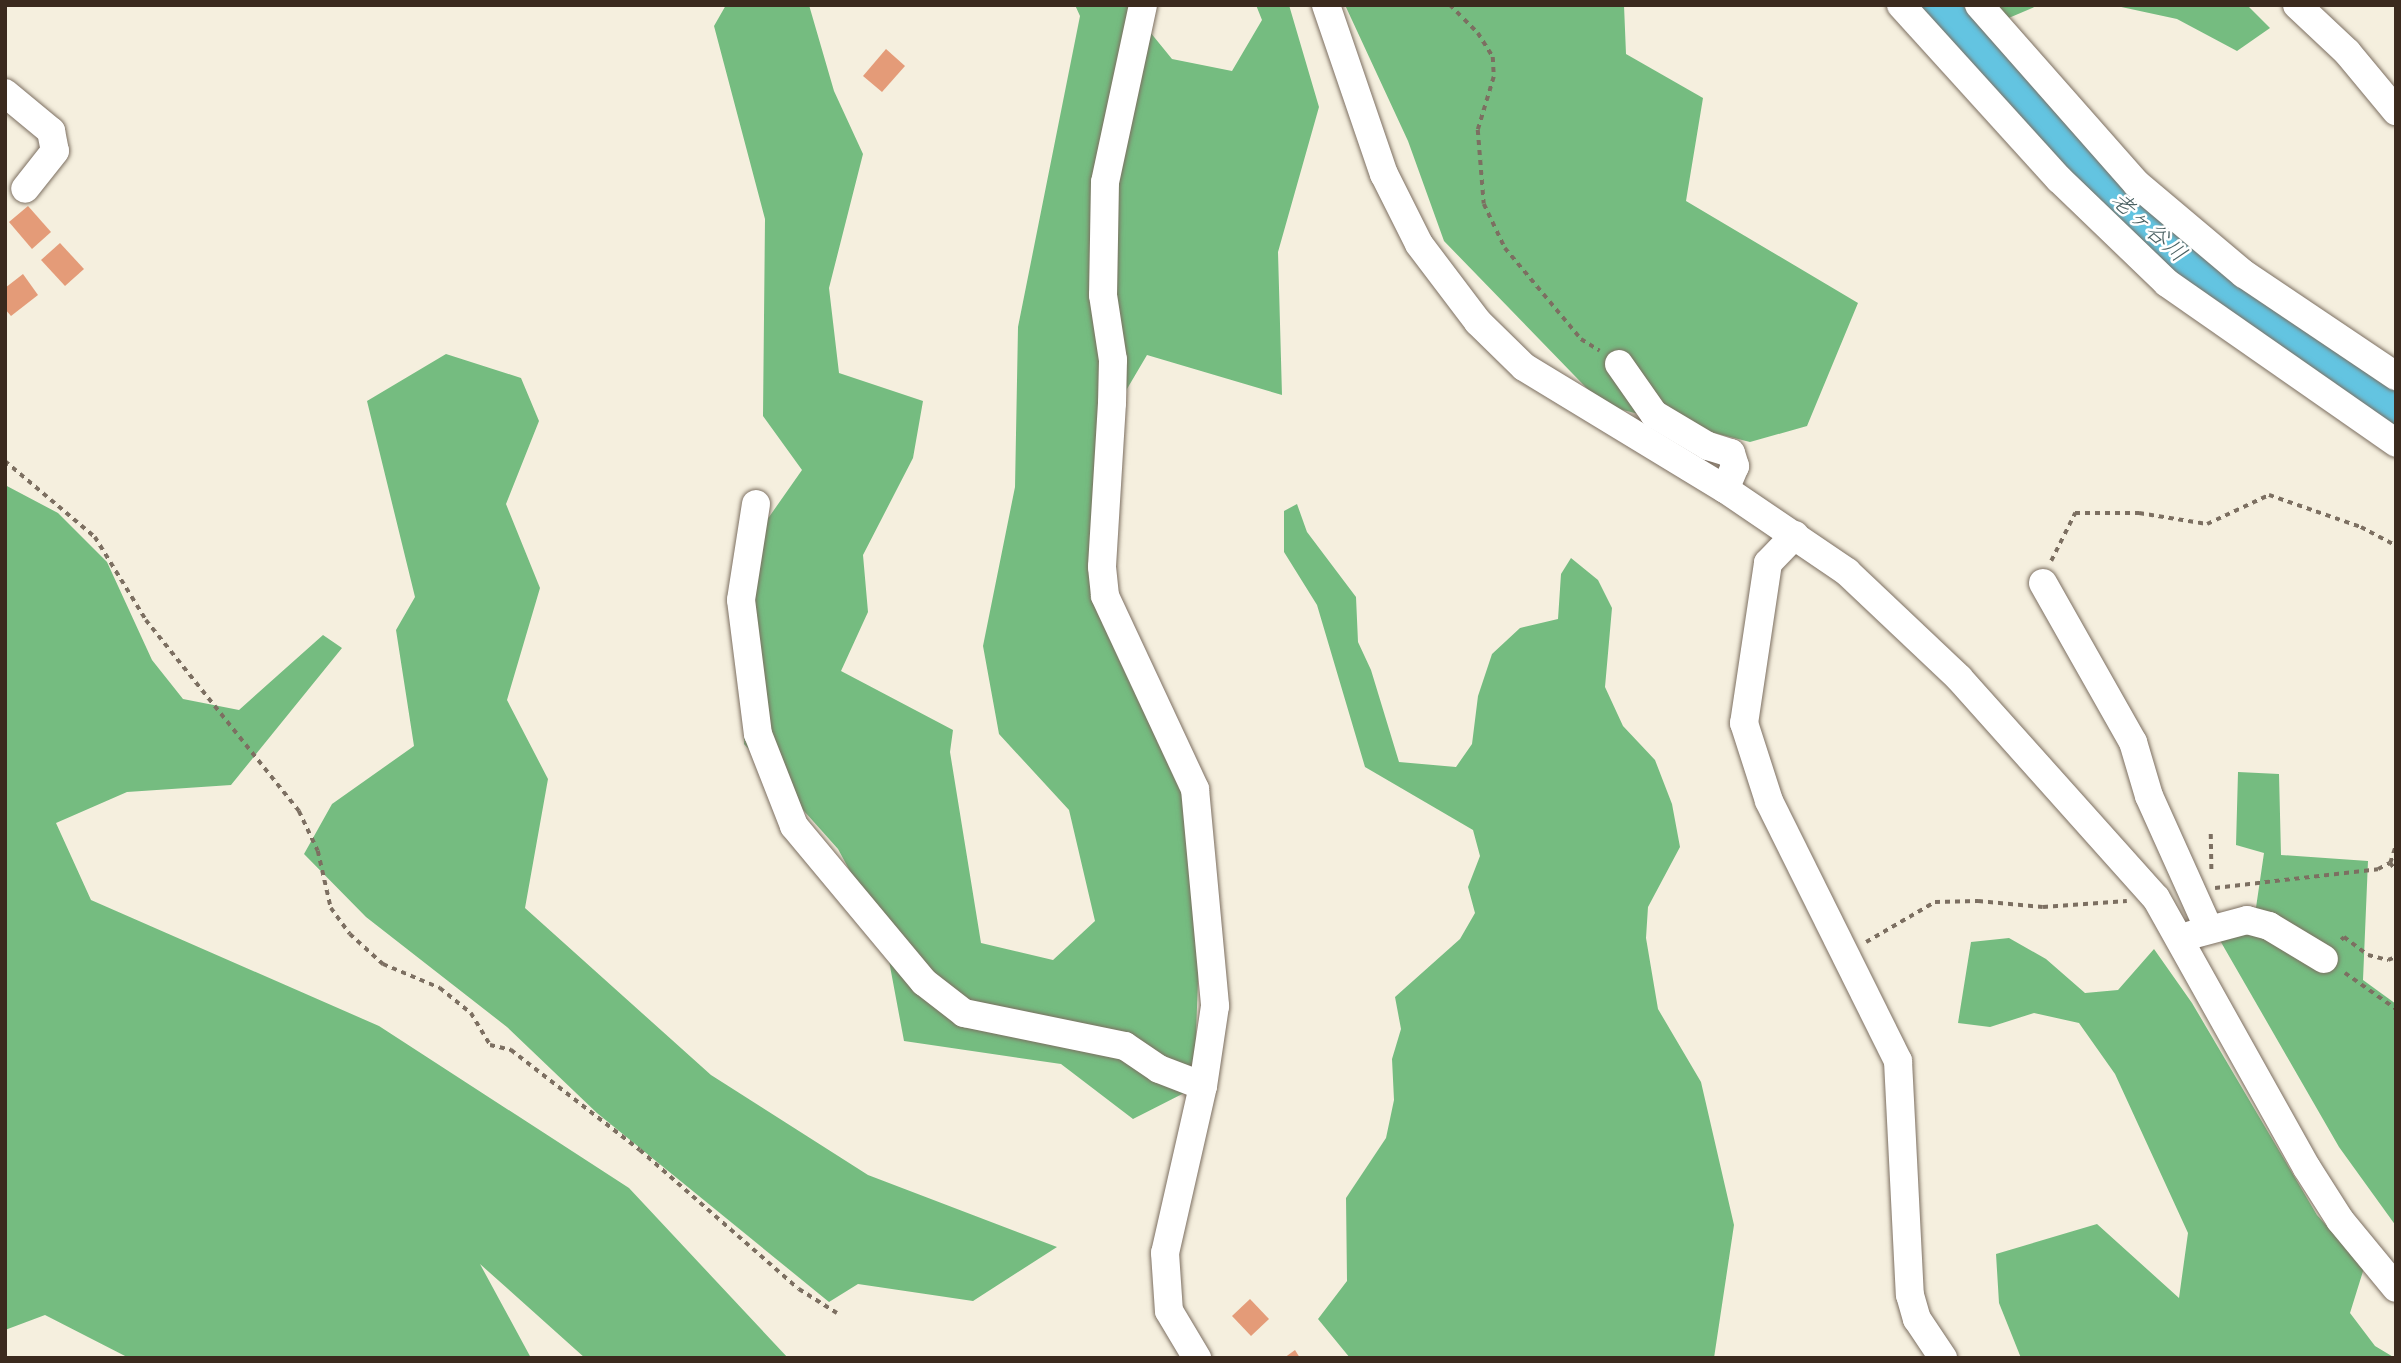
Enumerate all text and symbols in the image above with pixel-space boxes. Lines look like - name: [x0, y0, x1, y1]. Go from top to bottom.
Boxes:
- water label: 老ヶ谷川: [2105, 187, 2191, 269]

